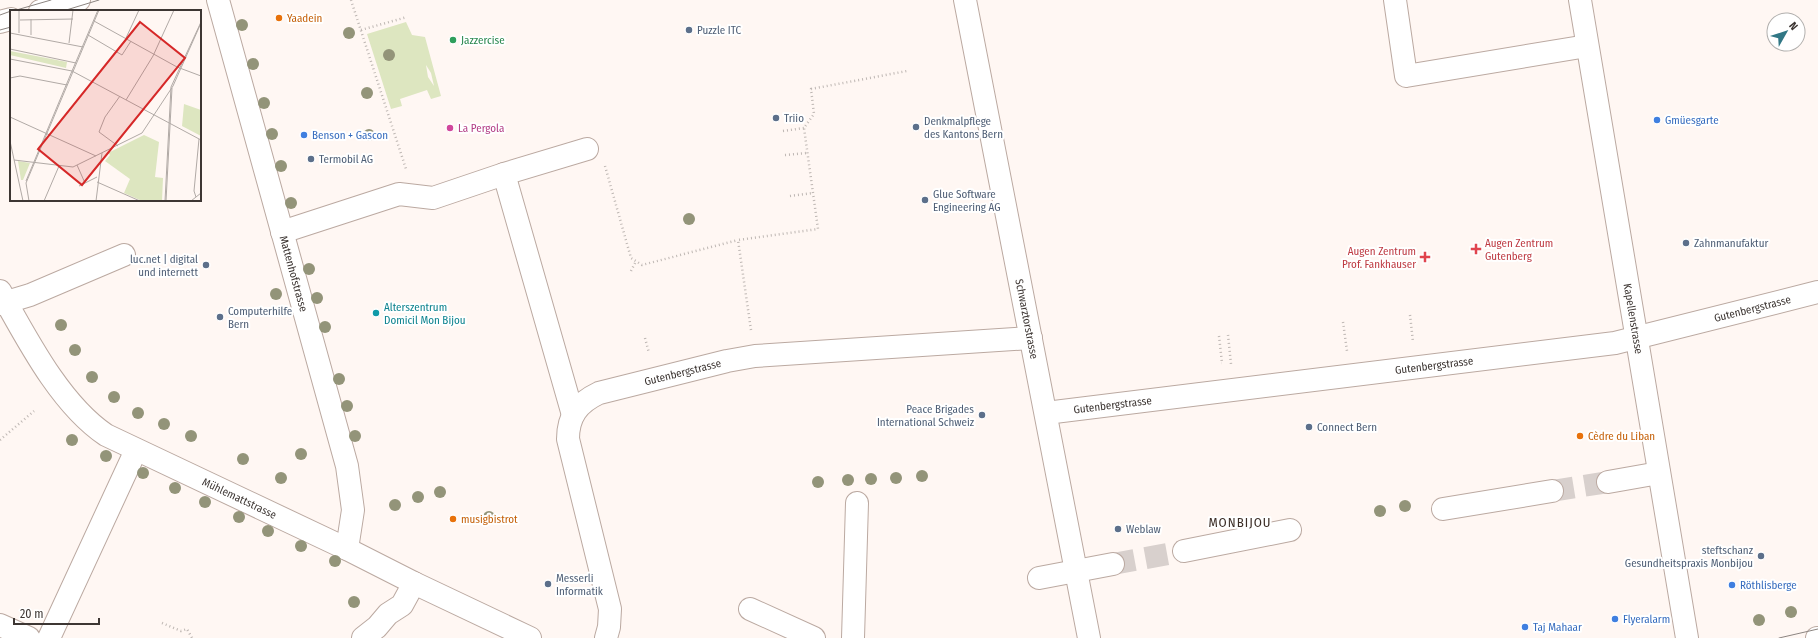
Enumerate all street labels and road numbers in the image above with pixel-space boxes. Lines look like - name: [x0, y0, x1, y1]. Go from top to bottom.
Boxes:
- street label: Mattenhofstrasse: [277, 234, 310, 313]
- street label: Schwarztorstrasse: [1013, 278, 1041, 360]
- street label: Kapellenstrasse: [1621, 282, 1646, 355]
- street label: Gutenbergstrasse: [1713, 293, 1792, 324]
- street label: Gutenbergstrasse: [1394, 354, 1474, 377]
- street label: Gutenbergstrasse: [643, 356, 722, 388]
- street label: Gutenbergstrasse: [1073, 394, 1152, 416]
- street label: Mühlemattstrasse: [200, 475, 279, 521]

